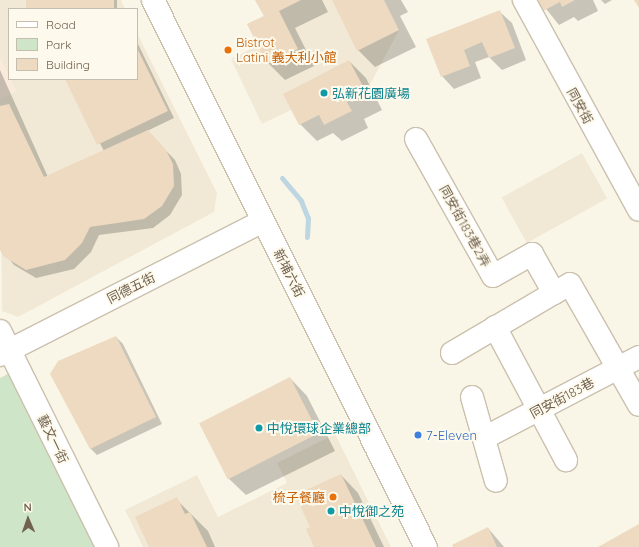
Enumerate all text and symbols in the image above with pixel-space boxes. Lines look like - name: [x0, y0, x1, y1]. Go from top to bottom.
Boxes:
- legend: [8, 8, 138, 80]
- text: Road: [46, 17, 76, 32]
- place label: Bistrot Latini 義大利小館: [236, 35, 337, 66]
- text: Park: [46, 37, 71, 52]
- marker: Bistrot Latini 義大利小館: [223, 45, 233, 55]
- text: Building: [46, 57, 90, 72]
- place label: 弘新花園廣場: [332, 85, 410, 101]
- street label: 同安街: [564, 85, 596, 127]
- marker: 弘新花園廣場: [319, 88, 329, 98]
- street label: 同安街183巷2弄: [436, 182, 494, 270]
- street label: 新埔六街: [270, 246, 308, 300]
- street label: 同德五街: [104, 269, 158, 307]
- street label: 同安街183巷: [527, 375, 597, 421]
- street label: 藝文一街: [35, 412, 71, 466]
- place label: 中悅環球企業總部: [267, 420, 371, 436]
- marker: 中悅環球企業總部: [254, 423, 264, 433]
- place label: 7-Eleven: [426, 427, 477, 443]
- marker: 7-Eleven: [413, 430, 423, 440]
- place label: 梳子餐廳: [273, 489, 325, 505]
- marker: 梳子餐廳: [328, 492, 338, 502]
- north arrow: [8, 499, 48, 539]
- text: N: [23, 500, 32, 514]
- place label: 中悅御之苑: [339, 503, 404, 519]
- marker: 中悅御之苑: [326, 506, 336, 516]

